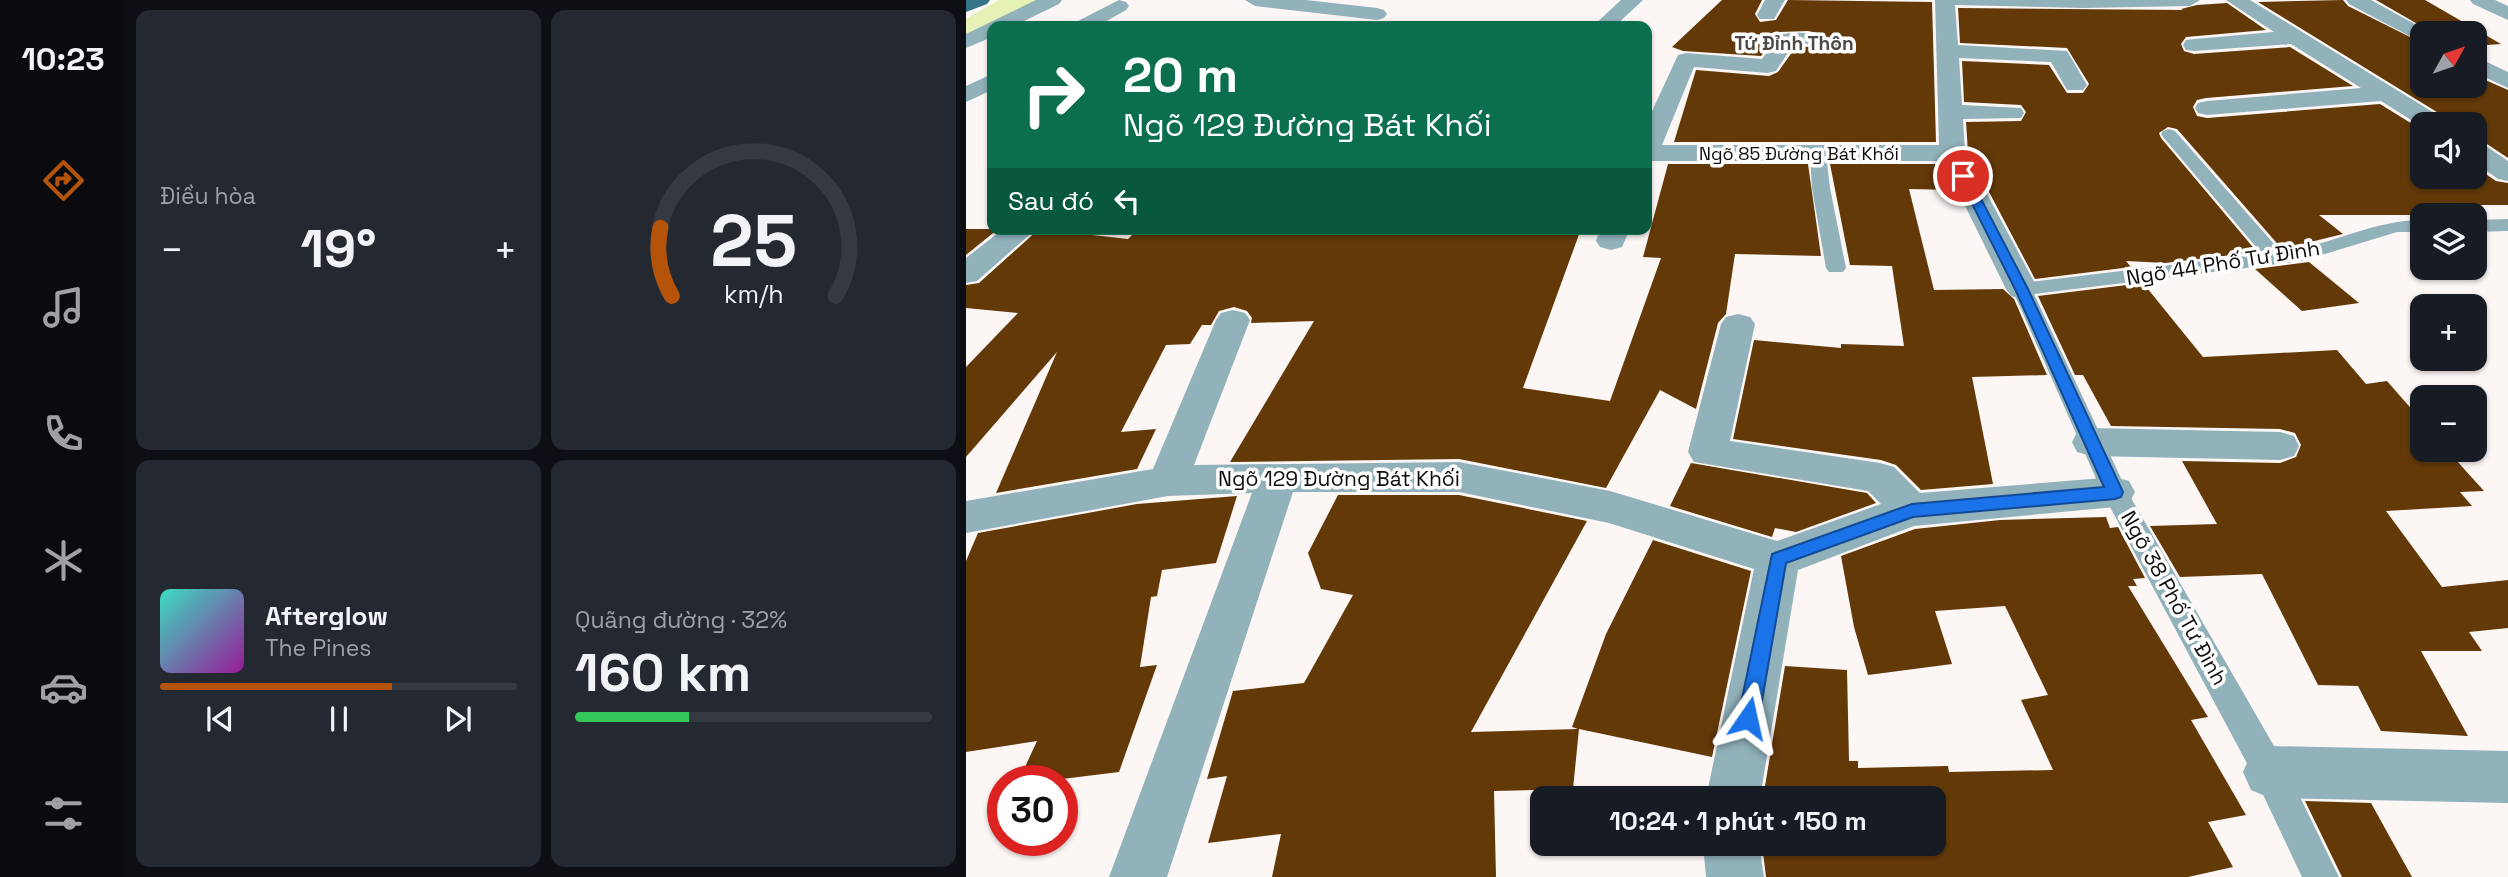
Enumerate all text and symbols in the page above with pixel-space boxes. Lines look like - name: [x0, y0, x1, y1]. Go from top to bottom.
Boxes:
- north arrow: [2410, 21, 2487, 98]
- map controls: [2410, 21, 2487, 462]
- district label: Tứ Đỉnh Thôn: [1734, 31, 1854, 56]
- text: 10:23: [21, 39, 105, 79]
- text: 20 m: [1123, 44, 1238, 106]
- icon: right: [1008, 49, 1099, 140]
- text: Ngõ 129 Đường Bát Khối: [1123, 105, 1492, 145]
- button: sound: [2410, 112, 2487, 189]
- street label: Ngõ 85 Đường Bát Khối: [1699, 142, 1899, 165]
- pin: [1933, 146, 1993, 206]
- icon: directions: [39, 156, 88, 205]
- icon: arrive: [1944, 157, 1982, 195]
- text: Điều hòa: [160, 181, 256, 211]
- icon: left: [1108, 182, 1146, 220]
- text: Sau đó: [1008, 184, 1094, 218]
- text: 25: [710, 194, 797, 287]
- button: layers: [2410, 203, 2487, 280]
- text: 19°: [300, 216, 377, 282]
- text: −: [160, 226, 184, 274]
- text: +: [493, 226, 517, 274]
- street label: Ngõ 44 Phố Tư Đình: [2124, 234, 2322, 291]
- text: km/h: [724, 278, 783, 310]
- icon: music: [39, 283, 88, 332]
- button: +: [2410, 294, 2487, 371]
- button: −: [2410, 385, 2487, 462]
- icon: phone: [39, 409, 88, 458]
- street label: Ngõ 129 Đường Bát Khối: [1218, 465, 1460, 492]
- street label: Ngõ 38 Phố Tư Đình: [2115, 506, 2234, 690]
- icon: climate: [39, 536, 88, 585]
- text: Afterglow: [265, 599, 388, 633]
- text: Quãng đường · 32%: [575, 605, 787, 635]
- text: The Pines: [265, 633, 371, 663]
- text: 160 km: [575, 640, 751, 706]
- icon: car: [39, 663, 88, 712]
- position arrow: [1711, 681, 1785, 755]
- icon: previous: [201, 700, 239, 738]
- icon: pause: [320, 700, 358, 738]
- icon: next: [439, 700, 477, 738]
- speed limit sign: 30: [987, 765, 1078, 856]
- icon: filters: [39, 789, 88, 838]
- text: 10:24 · 1 phút · 150 m: [1609, 804, 1867, 838]

